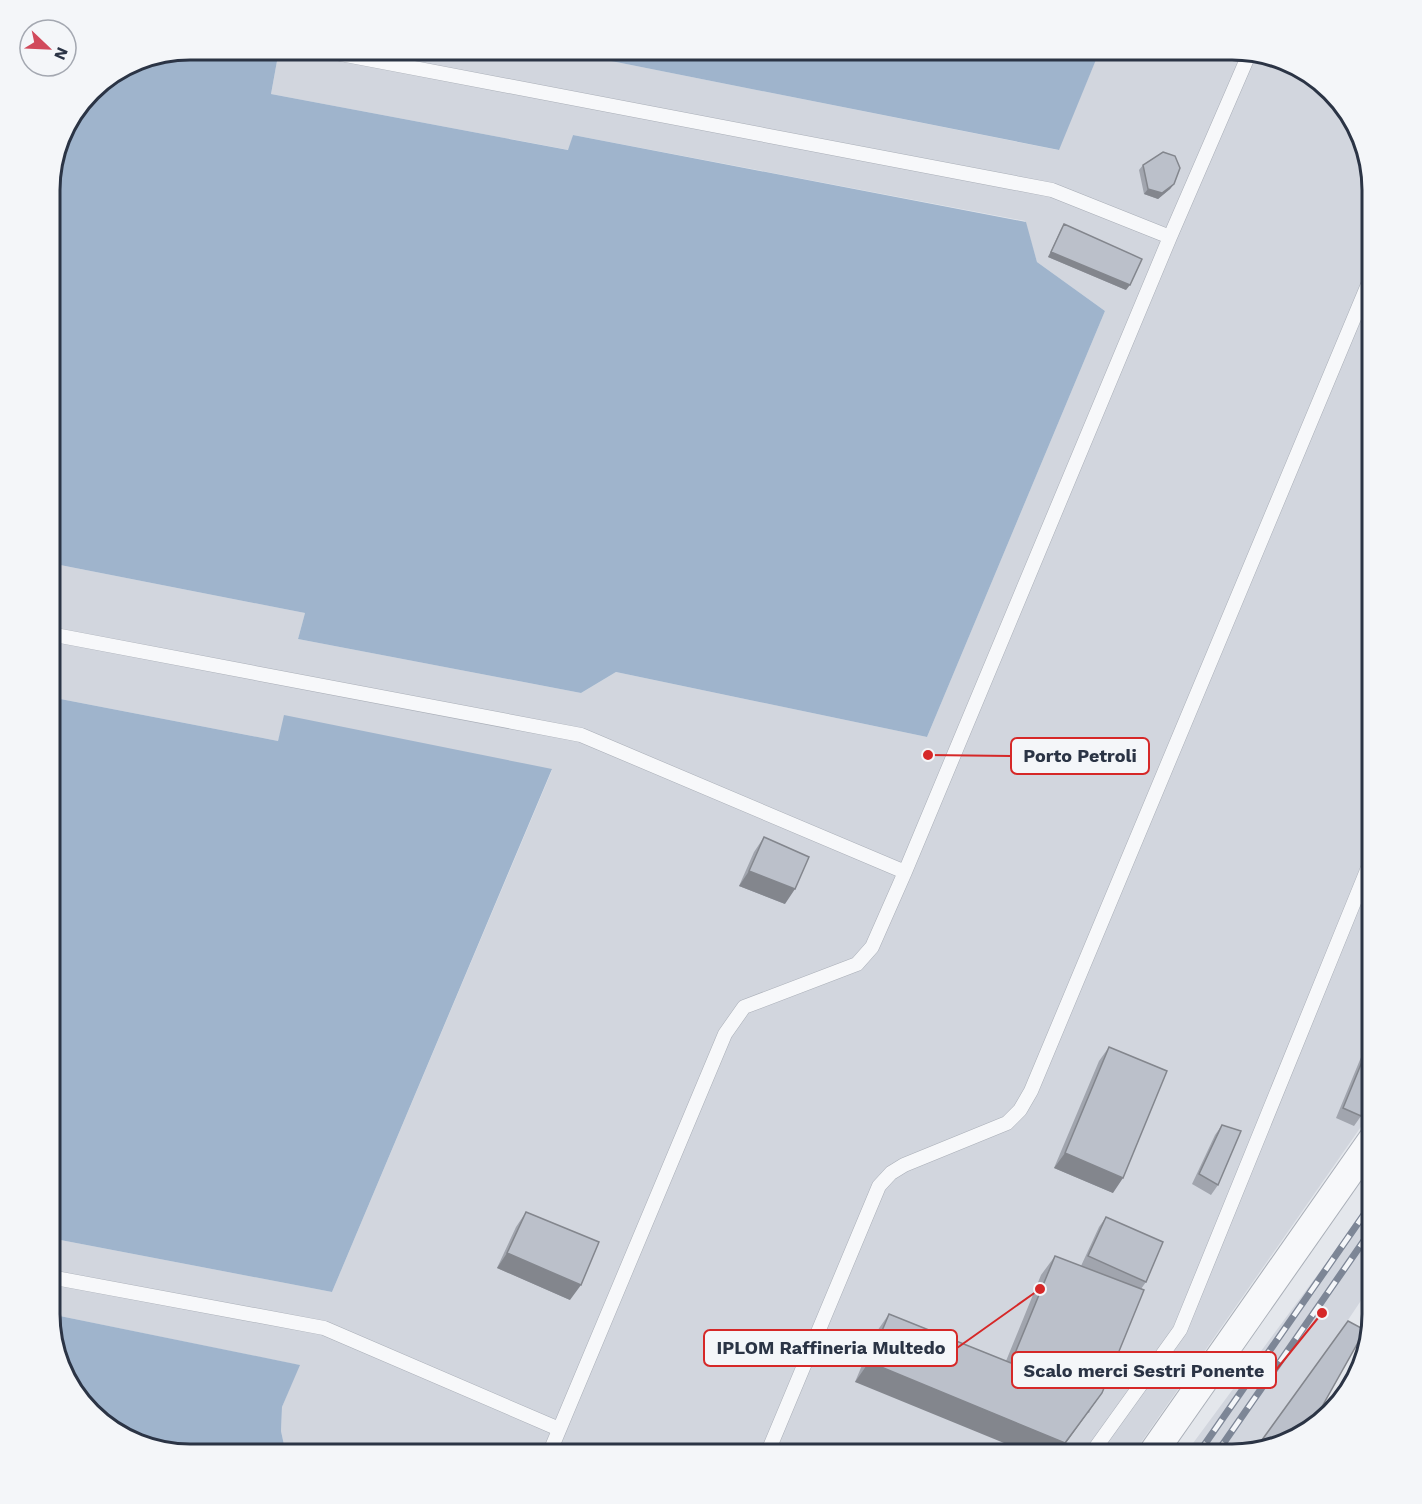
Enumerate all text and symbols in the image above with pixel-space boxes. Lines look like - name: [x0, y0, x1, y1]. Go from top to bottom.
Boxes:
- north arrow: [18, 18, 78, 78]
- text: N: [50, 44, 72, 63]
- callout: Porto Petroli: [1011, 738, 1149, 774]
- text: Porto Petroli: [1023, 745, 1137, 766]
- callout: IPLOM Raffineria Multedo: [704, 1330, 957, 1366]
- text: IPLOM Raffineria Multedo: [716, 1337, 946, 1358]
- callout: Scalo merci Sestri Ponente: [1012, 1352, 1276, 1388]
- text: Scalo merci Sestri Ponente: [1024, 1360, 1264, 1381]

